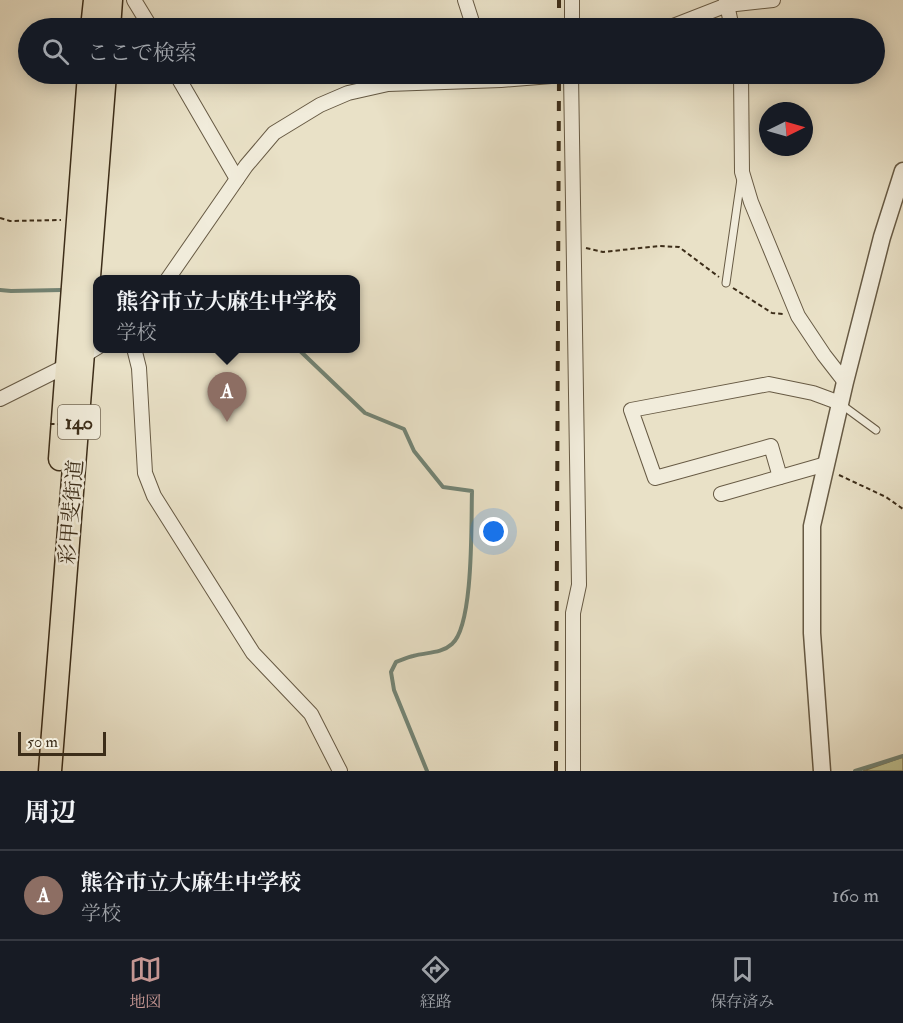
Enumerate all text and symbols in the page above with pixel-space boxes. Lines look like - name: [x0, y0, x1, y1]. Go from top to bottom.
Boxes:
- search box: [18, 18, 885, 84]
- icon: search: [39, 35, 72, 68]
- text: ここで検索: [87, 39, 197, 67]
- north arrow: [759, 102, 813, 156]
- popup: [93, 275, 360, 353]
- text: 熊谷市立大麻生中学校: [116, 288, 337, 316]
- text: 学校: [116, 320, 156, 345]
- pin: A: [208, 372, 246, 422]
- road number: 140: [58, 405, 100, 439]
- street label: 彩甲斐街道: [53, 459, 90, 566]
- your location: [479, 517, 508, 546]
- scale bar: [18, 729, 106, 756]
- text: 50 m: [27, 732, 58, 752]
- text: 周辺: [24, 797, 76, 829]
- text: 熊谷市立大麻生中学校: [81, 869, 301, 897]
- text: A: [37, 883, 50, 908]
- text: 160 m: [832, 883, 879, 908]
- text: 学校: [81, 901, 121, 926]
- tab: 地図: [129, 953, 162, 1012]
- tab: 経路: [419, 953, 452, 1012]
- tab: 保存済み: [710, 953, 774, 1012]

